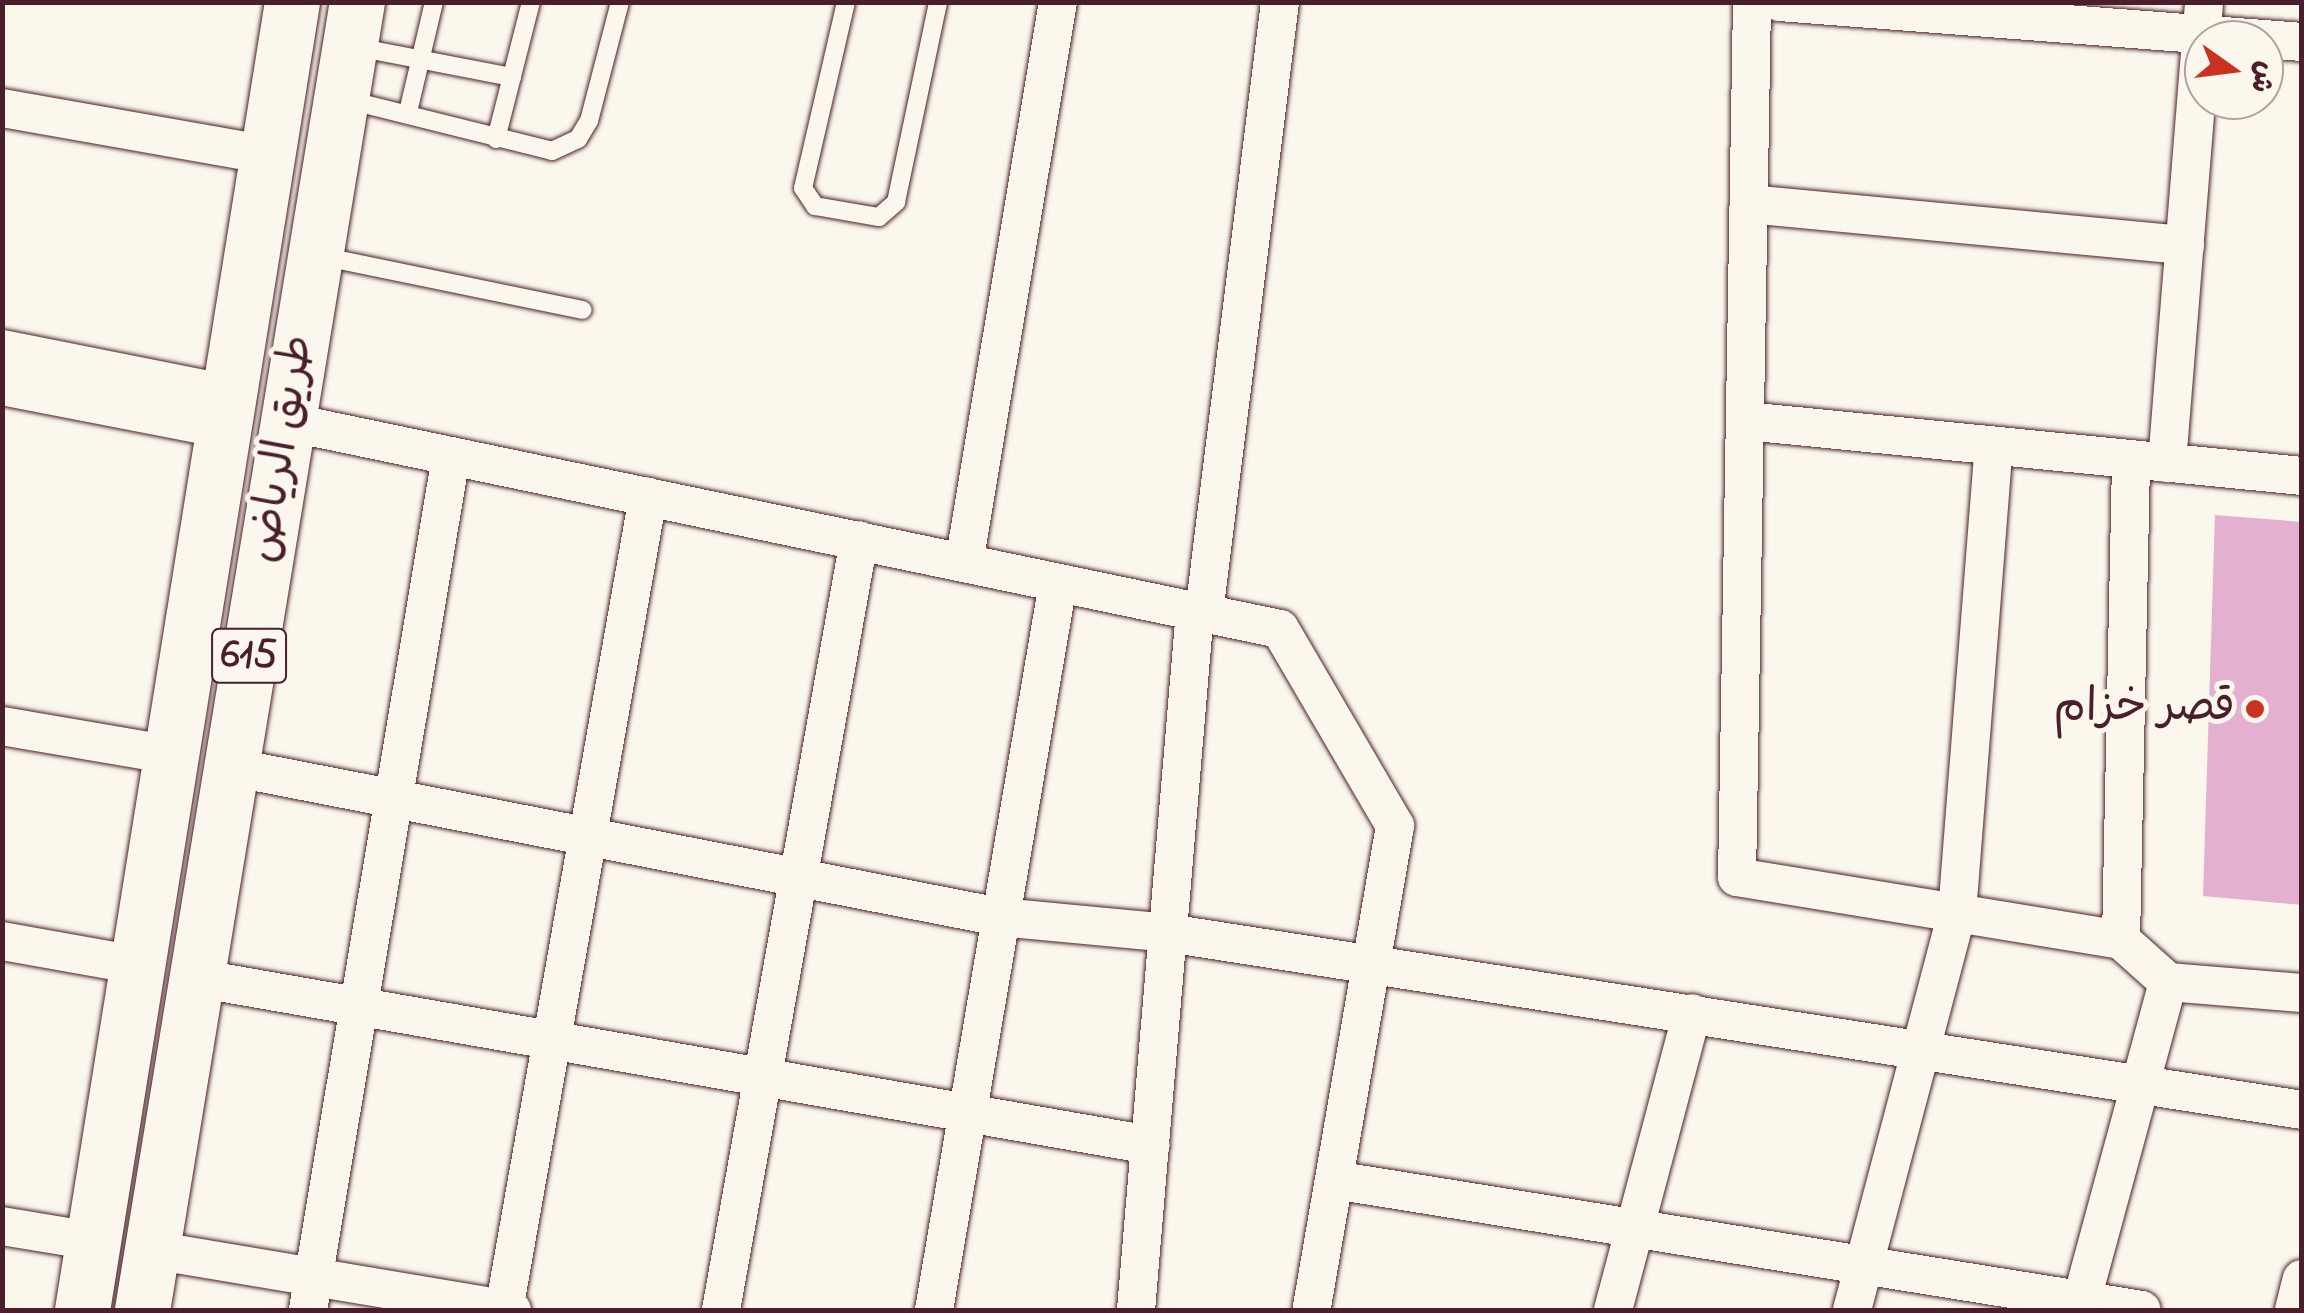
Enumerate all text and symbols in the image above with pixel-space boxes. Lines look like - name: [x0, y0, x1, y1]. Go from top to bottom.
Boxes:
- north arrow: [2184, 20, 2284, 120]
- text: ش: [2238, 57, 2285, 97]
- street label: طريق الرياض: [238, 331, 328, 567]
- road number: 615: [209, 619, 289, 693]
- place label: قصر خزام: [2053, 682, 2235, 736]
- marker: قصر خزام: [2244, 698, 2266, 720]

